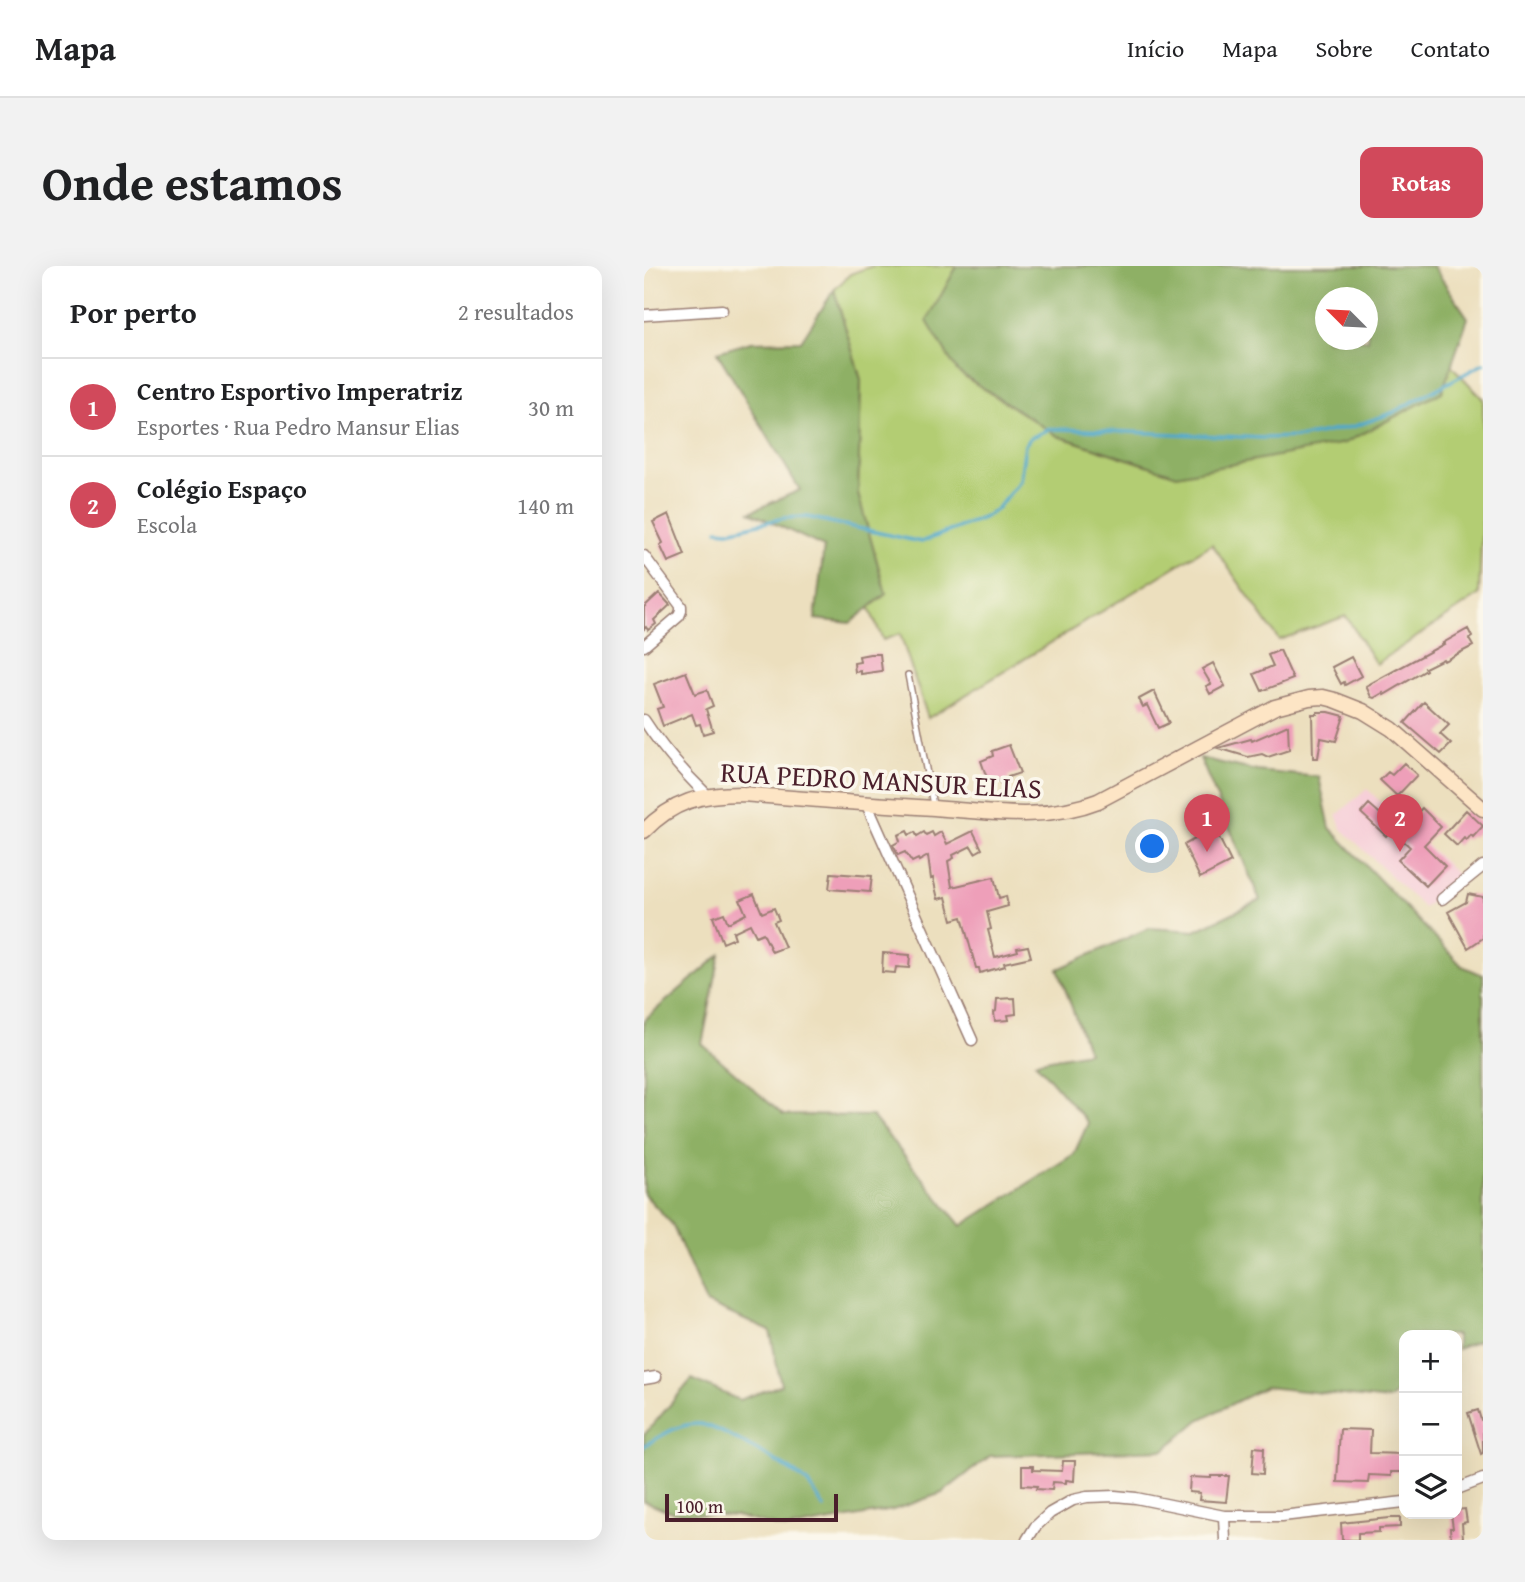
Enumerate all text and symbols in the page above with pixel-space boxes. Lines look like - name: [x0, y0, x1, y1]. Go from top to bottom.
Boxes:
- text: Mapa: [35, 24, 116, 72]
- text: Início: [1127, 31, 1184, 66]
- text: Mapa: [1222, 31, 1278, 66]
- text: Sobre: [1316, 31, 1373, 66]
- text: Contato: [1411, 31, 1490, 66]
- text: Onde estamos: [42, 146, 343, 218]
- button: Rotas: [1360, 147, 1483, 218]
- north arrow: [1315, 287, 1378, 350]
- text: Por perto: [70, 290, 197, 334]
- text: 2 resultados: [458, 295, 574, 328]
- text: Centro Esportivo Imperatriz: [137, 371, 463, 410]
- text: 1: [87, 391, 99, 424]
- text: 30 m: [528, 391, 574, 424]
- text: Esportes · Rua Pedro Mansur Elias: [137, 410, 460, 443]
- text: Colégio Espaço: [137, 469, 307, 508]
- text: 2: [87, 489, 99, 522]
- text: 140 m: [517, 489, 574, 522]
- text: Escola: [137, 508, 197, 541]
- street label: RUA PEDRO MANSUR ELIAS: [719, 751, 1043, 808]
- pin: 1: [1184, 794, 1230, 852]
- pin: 2: [1377, 794, 1423, 852]
- your location: [1135, 829, 1169, 863]
- map controls: [1399, 1330, 1462, 1519]
- button: +: [1399, 1330, 1462, 1393]
- button: −: [1399, 1393, 1462, 1456]
- button: layers: [1399, 1456, 1462, 1519]
- scale bar: [665, 1491, 838, 1523]
- text: 100 m: [676, 1492, 723, 1520]

